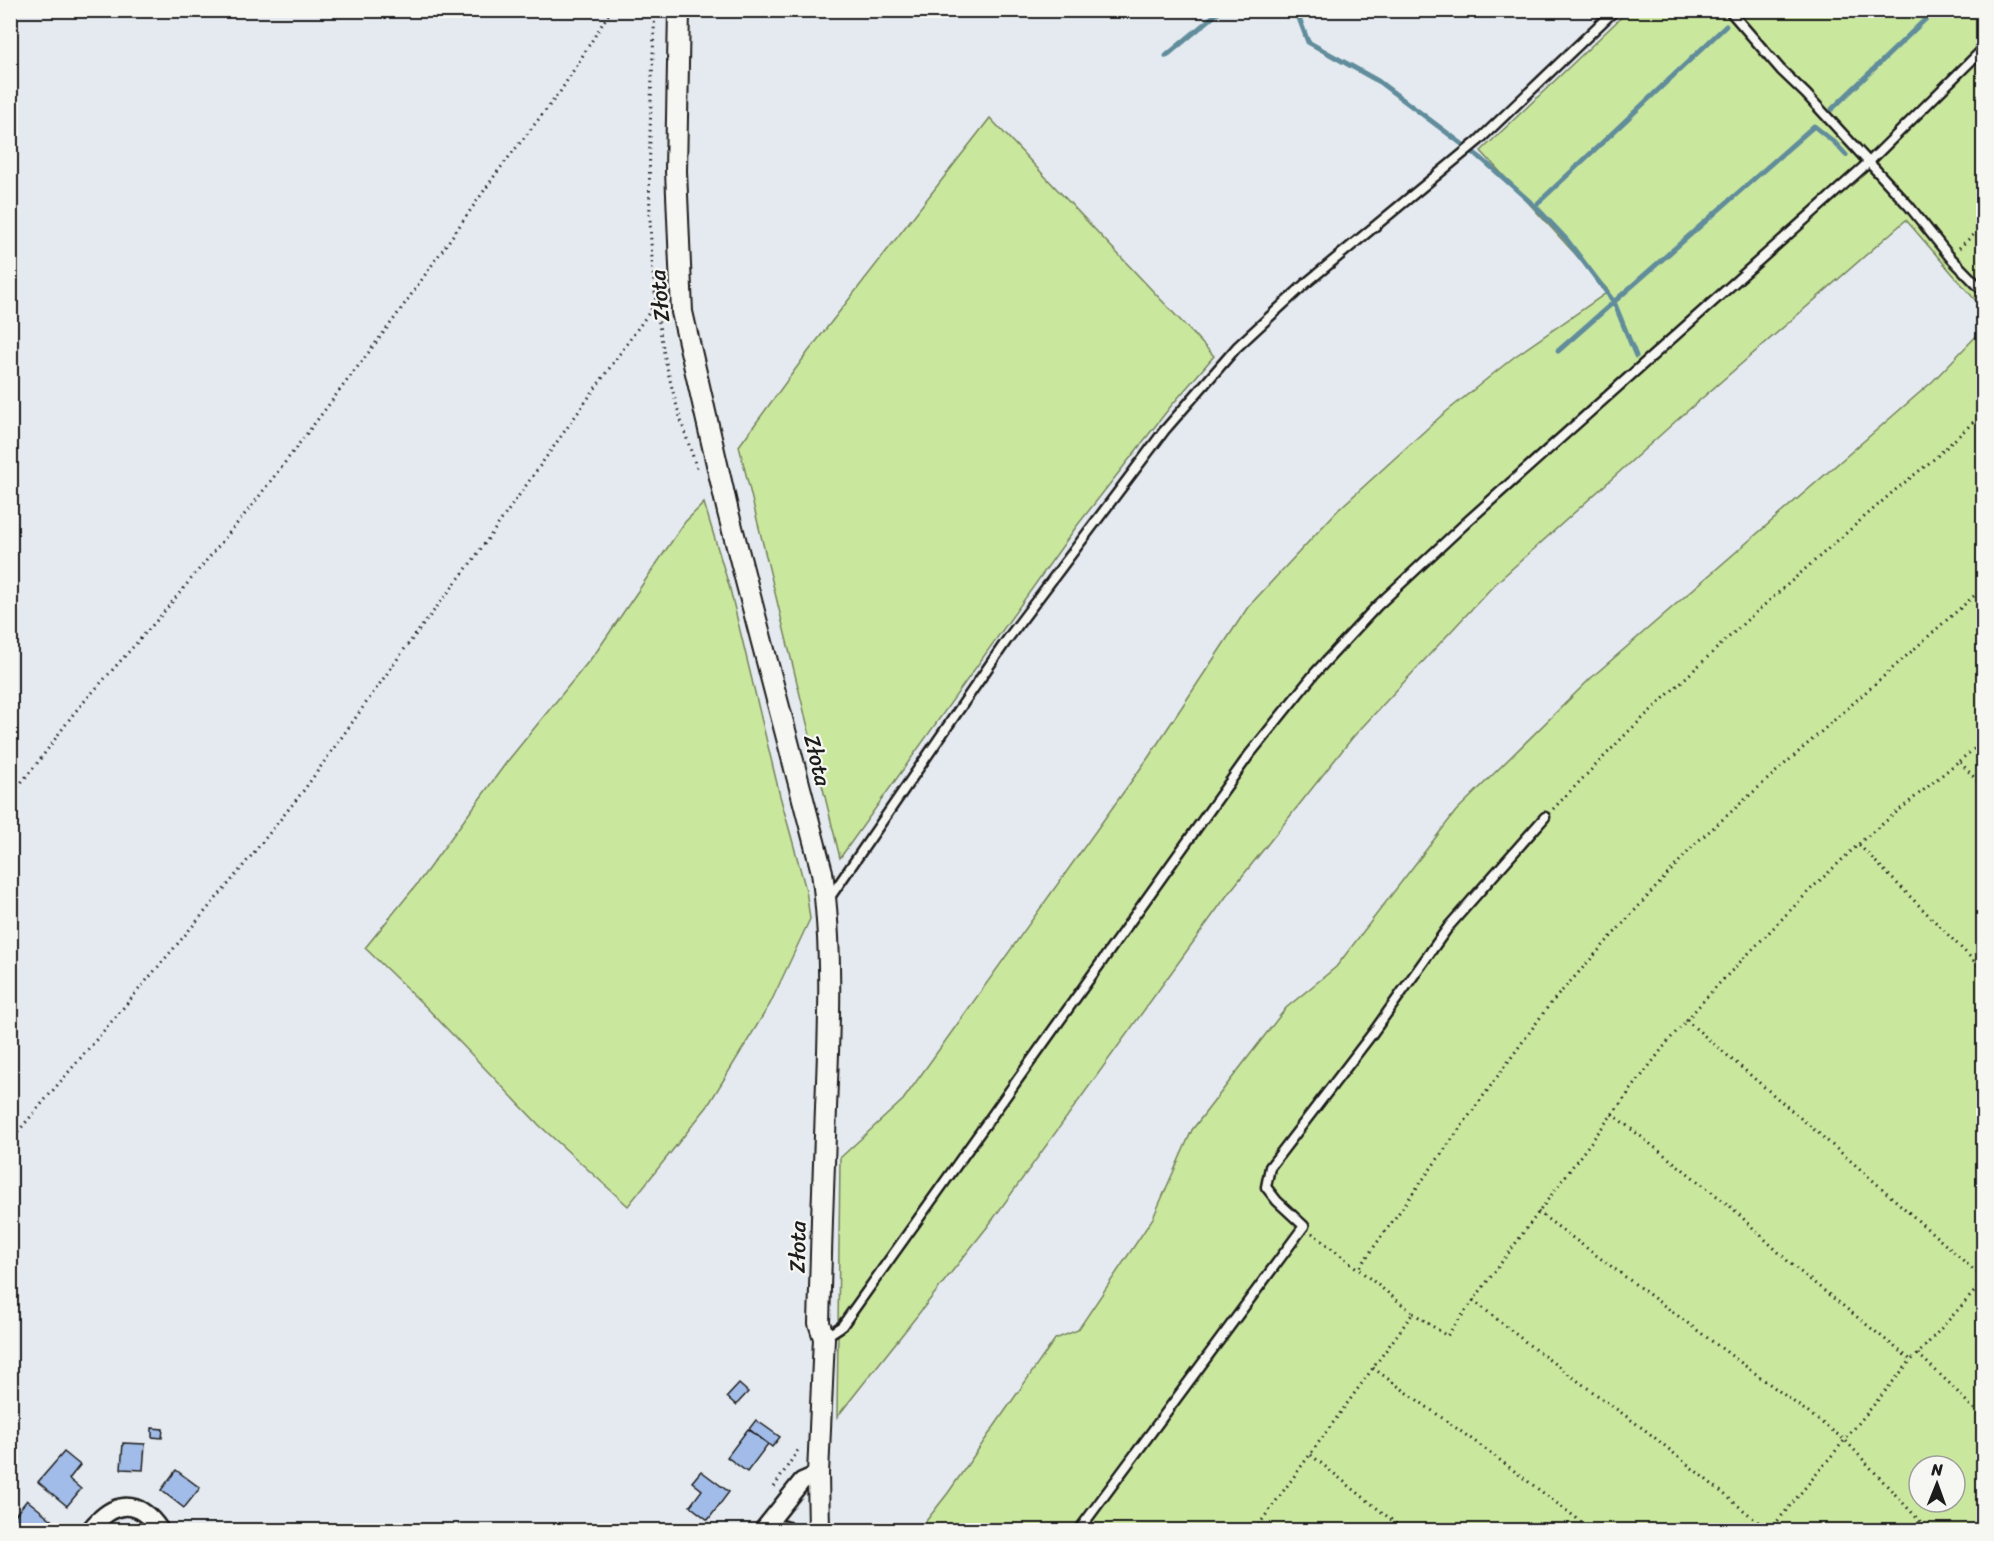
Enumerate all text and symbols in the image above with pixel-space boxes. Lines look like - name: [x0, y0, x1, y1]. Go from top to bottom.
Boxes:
- street label: Złota: [638, 267, 681, 324]
- street label: Złota: [792, 730, 843, 791]
- street label: Złota: [778, 1220, 817, 1273]
- north arrow: [1907, 1454, 1967, 1514]
- text: N: [1930, 1455, 1944, 1484]

